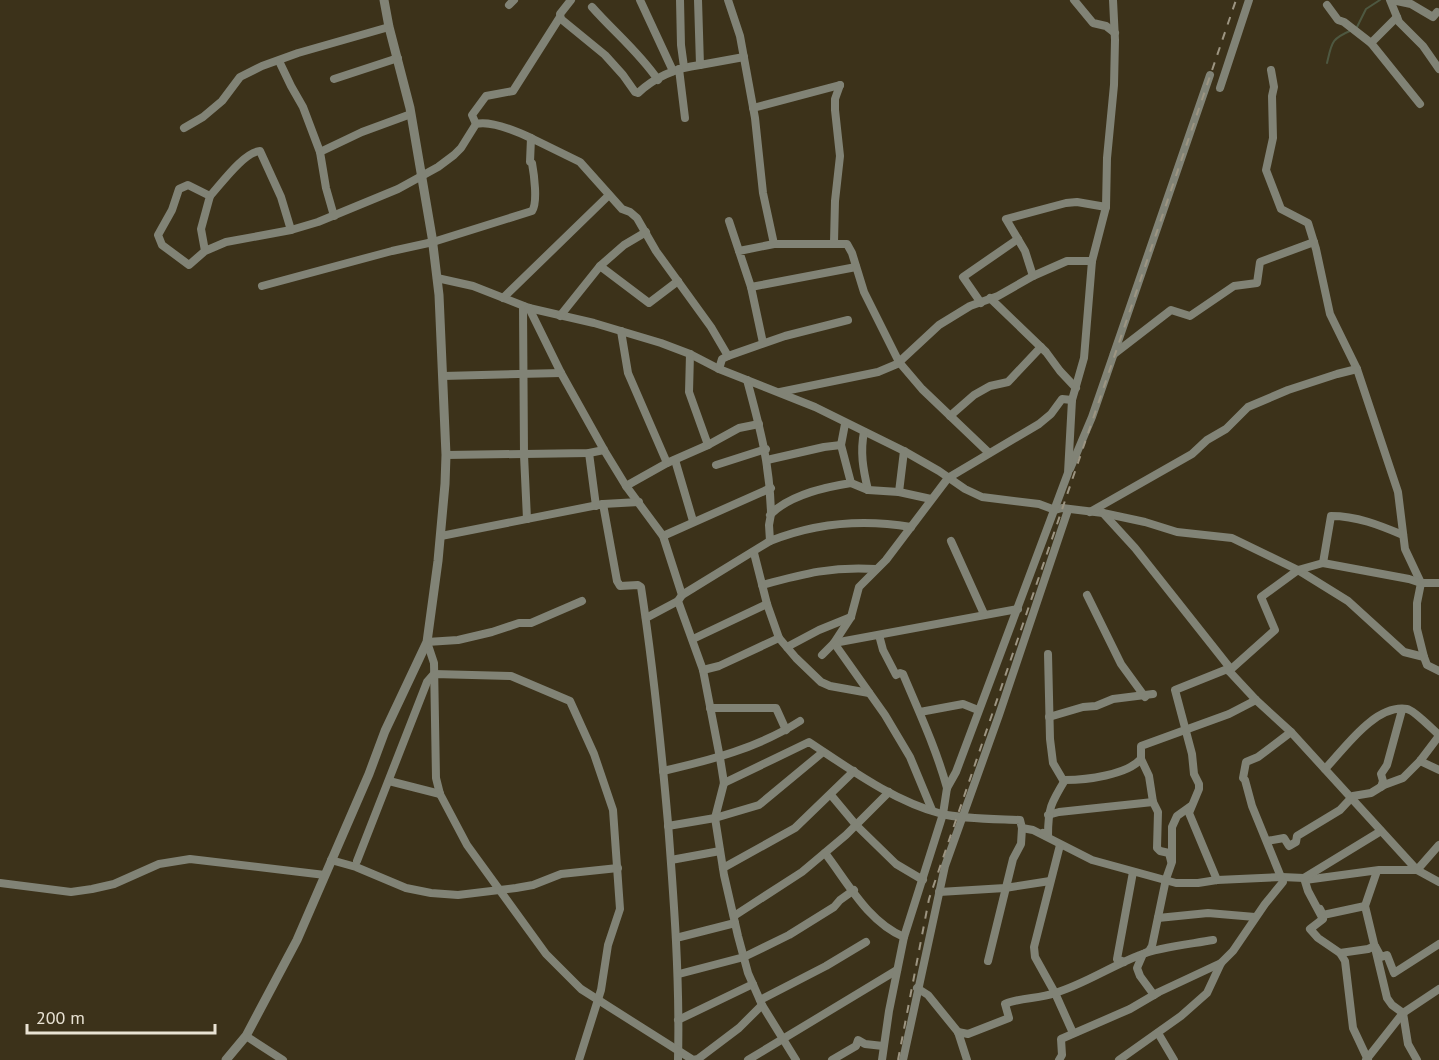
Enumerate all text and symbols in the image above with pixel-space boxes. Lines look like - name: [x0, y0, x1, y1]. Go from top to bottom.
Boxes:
- scale bar: [27, 997, 214, 1035]
- text: 200 m: [36, 1006, 85, 1029]

